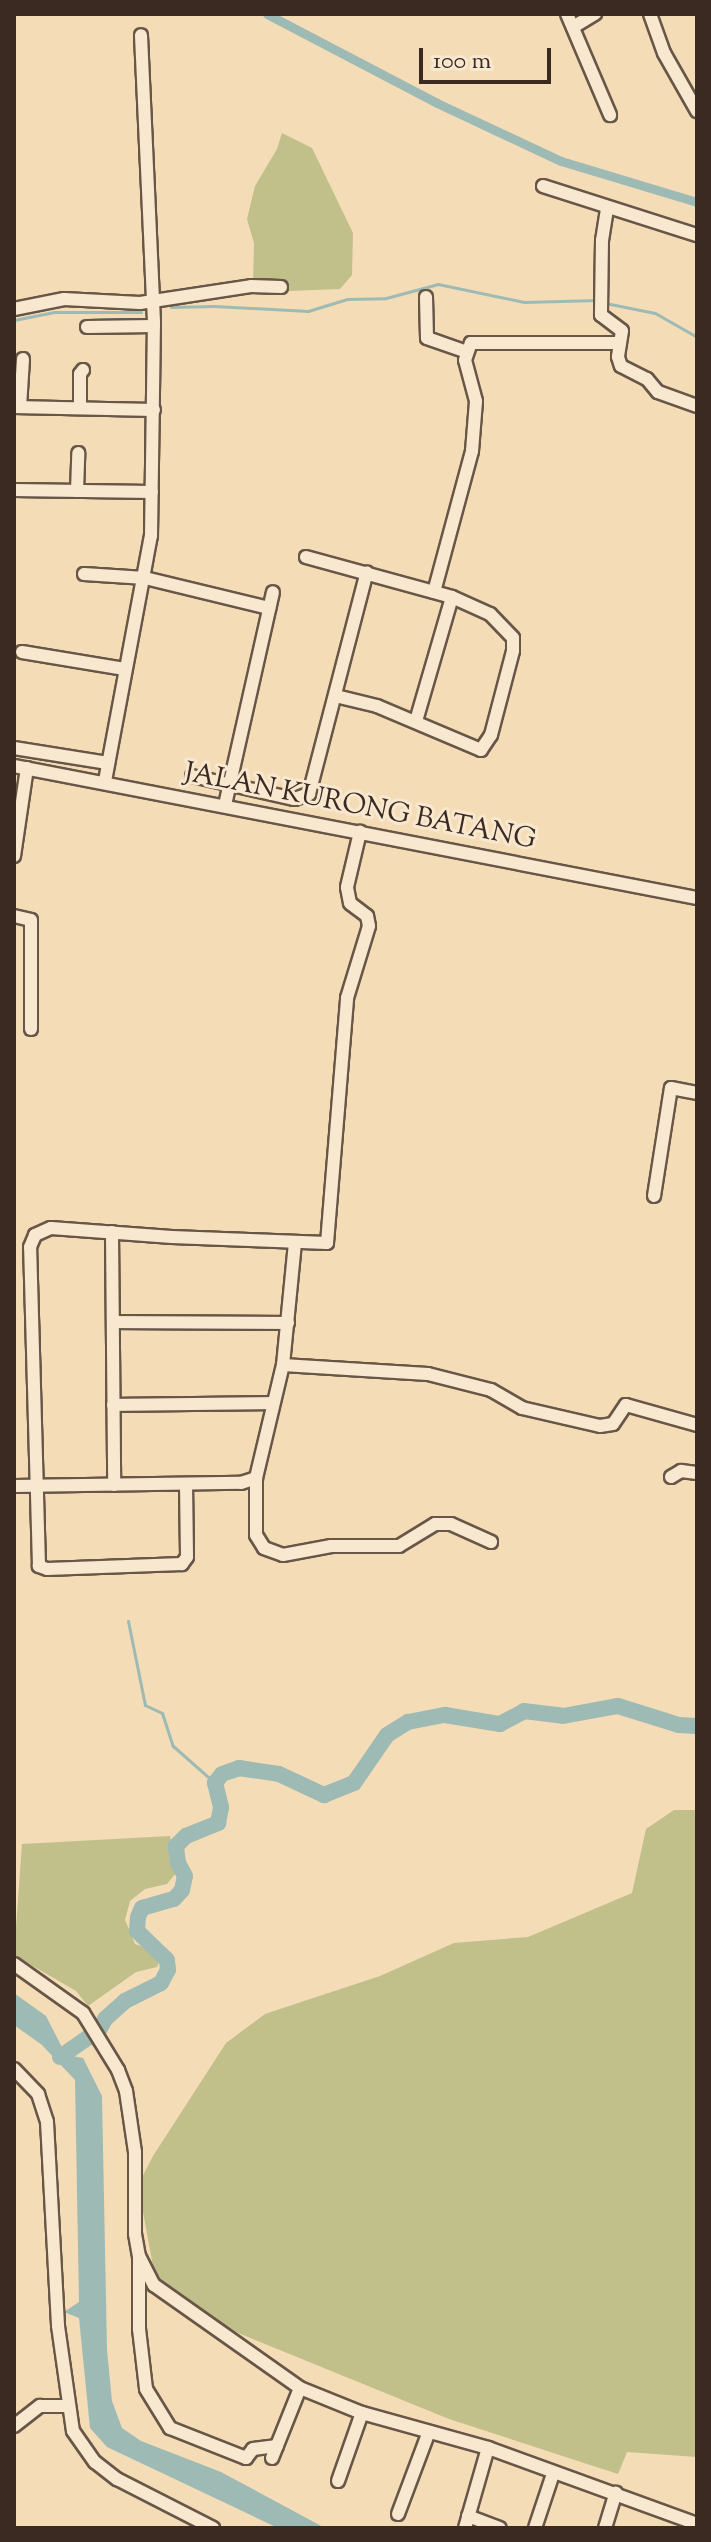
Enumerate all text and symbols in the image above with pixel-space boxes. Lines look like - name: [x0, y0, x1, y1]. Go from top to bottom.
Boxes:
- scale bar: [423, 32, 555, 82]
- text: 100 m: [433, 45, 491, 79]
- street label: JALAN KURONG BATANG: [181, 756, 539, 858]

